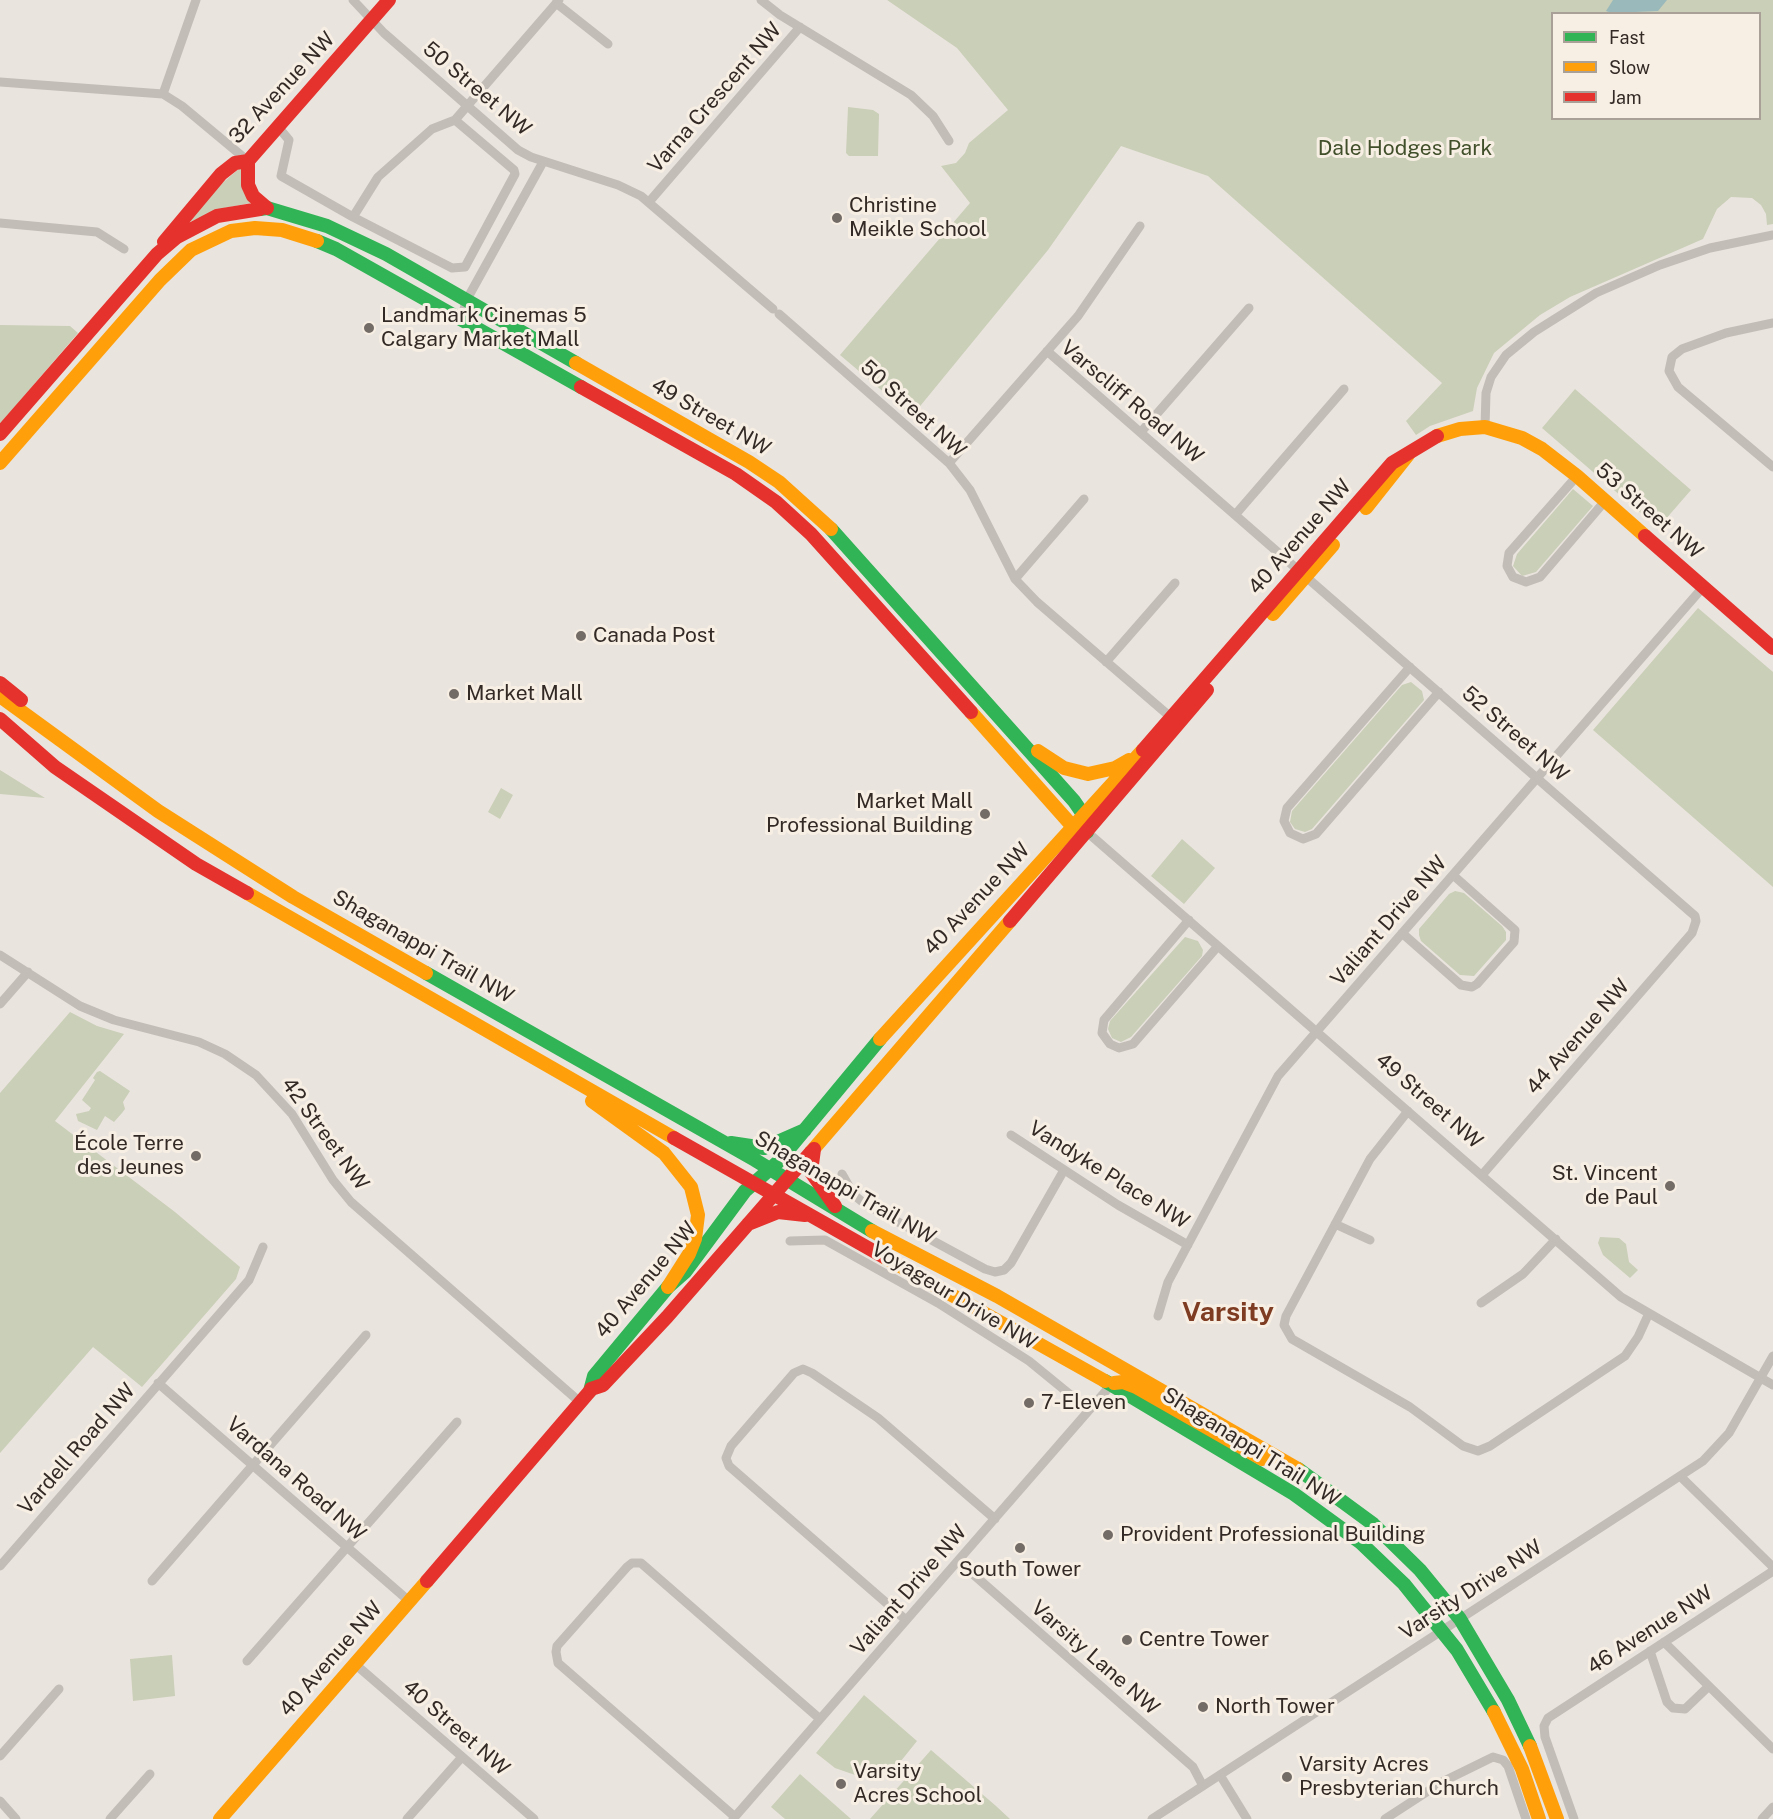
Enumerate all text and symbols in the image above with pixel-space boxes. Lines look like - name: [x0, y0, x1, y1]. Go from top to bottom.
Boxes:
- legend: [1551, 12, 1761, 120]
- street label: Varna Crescent NW: [643, 18, 787, 178]
- street label: 32 Avenue NW: [224, 27, 340, 149]
- text: Fast: [1609, 27, 1645, 48]
- street label: 50 Street NW: [418, 36, 536, 142]
- text: Slow: [1609, 57, 1650, 78]
- text: Jam: [1609, 87, 1642, 108]
- park label: Dale Hodges Park: [1318, 136, 1492, 162]
- place label: Christine Meikle School: [849, 193, 987, 243]
- marker: Christine Meikle School: [830, 211, 844, 225]
- place label: Landmark Cinemas 5 Calgary Market Mall: [381, 303, 587, 353]
- marker: Landmark Cinemas 5 Calgary Market Mall: [362, 321, 376, 335]
- street label: Varscliff Road NW: [1056, 335, 1208, 469]
- street label: 50 Street NW: [855, 355, 971, 463]
- street label: 49 Street NW: [647, 373, 775, 461]
- street label: 53 Street NW: [1590, 458, 1708, 564]
- street label: 40 Avenue NW: [1243, 474, 1357, 600]
- place label: Canada Post: [593, 623, 715, 649]
- marker: Canada Post: [574, 629, 588, 643]
- place label: Market Mall: [466, 681, 583, 707]
- street label: 52 Street NW: [1456, 681, 1574, 787]
- marker: Market Mall: [447, 687, 461, 701]
- place label: Market Mall Professional Building: [766, 789, 973, 839]
- marker: Market Mall Professional Building: [978, 807, 992, 821]
- street label: 40 Avenue NW: [919, 838, 1035, 960]
- street label: Valiant Drive NW: [1326, 851, 1452, 991]
- street label: Shaganappi Trail NW: [328, 885, 518, 1009]
- street label: 44 Avenue NW: [1521, 974, 1635, 1100]
- street label: 49 Street NW: [1370, 1048, 1488, 1154]
- street label: 42 Street NW: [276, 1073, 374, 1195]
- street label: Vandyke Place NW: [1024, 1115, 1194, 1235]
- street label: Shaganappi Trail NW: [750, 1126, 940, 1250]
- place label: École Terre des Jeunes: [74, 1131, 184, 1181]
- marker: École Terre des Jeunes: [189, 1149, 203, 1163]
- place label: St. Vincent de Paul: [1552, 1161, 1658, 1211]
- marker: St. Vincent de Paul: [1663, 1179, 1677, 1193]
- street label: 40 Avenue NW: [590, 1217, 702, 1343]
- street label: Voyageur Drive NW: [867, 1237, 1041, 1355]
- district label: Varsity: [1182, 1297, 1274, 1329]
- street label: Vardell Road NW: [13, 1378, 141, 1520]
- street label: Shaganappi Trail NW: [1157, 1382, 1345, 1512]
- place label: 7-Eleven: [1041, 1390, 1126, 1416]
- marker: 7-Eleven: [1022, 1396, 1036, 1410]
- street label: Vardana Road NW: [221, 1412, 371, 1546]
- street label: Valiant Drive NW: [846, 1520, 972, 1660]
- place label: Provident Professional Building: [1120, 1522, 1425, 1548]
- marker: Provident Professional Building: [1101, 1528, 1115, 1542]
- street label: Varsity Drive NW: [1395, 1535, 1547, 1645]
- marker: South Tower: [1013, 1541, 1027, 1555]
- place label: South Tower: [959, 1557, 1081, 1583]
- street label: 46 Avenue NW: [1583, 1580, 1717, 1680]
- street label: Varsity Lane NW: [1026, 1595, 1164, 1721]
- street label: 40 Avenue NW: [274, 1596, 388, 1722]
- place label: Centre Tower: [1139, 1627, 1269, 1653]
- marker: Centre Tower: [1120, 1633, 1134, 1647]
- street label: 40 Street NW: [397, 1675, 515, 1781]
- place label: North Tower: [1215, 1694, 1335, 1720]
- marker: North Tower: [1196, 1700, 1210, 1714]
- place label: Varsity Acres Presbyterian Church: [1299, 1752, 1499, 1802]
- place label: Varsity Acres School: [853, 1759, 982, 1809]
- marker: Varsity Acres Presbyterian Church: [1280, 1770, 1294, 1784]
- marker: Varsity Acres School: [834, 1777, 848, 1791]

